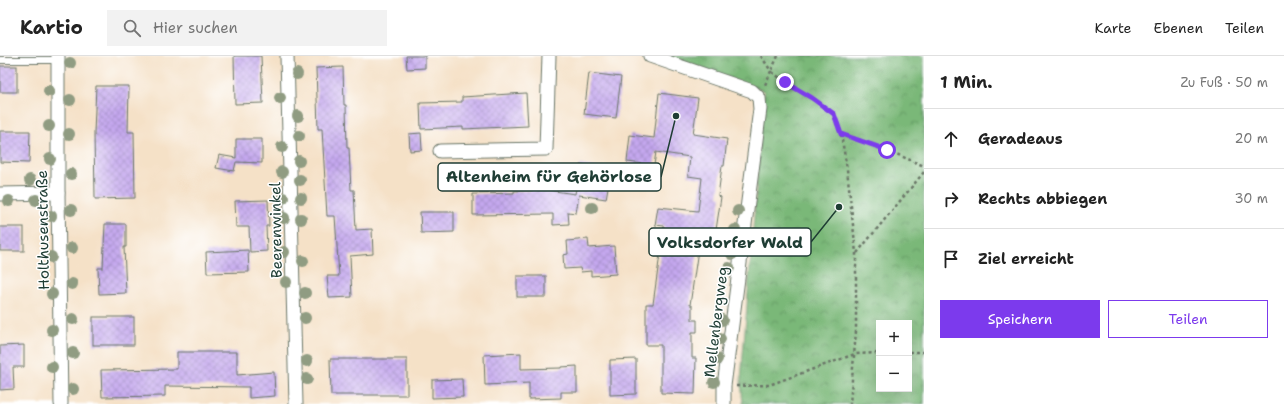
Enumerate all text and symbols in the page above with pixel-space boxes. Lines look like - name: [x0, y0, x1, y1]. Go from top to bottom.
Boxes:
- search box: [107, 10, 387, 46]
- text: Kartio: [20, 15, 83, 40]
- icon: search: [121, 17, 143, 39]
- text: Hier suchen: [153, 18, 238, 38]
- text: Karte: [1095, 19, 1132, 37]
- text: Ebenen: [1154, 19, 1203, 37]
- text: Teilen: [1225, 19, 1264, 37]
- text: 1 Min.: [940, 71, 993, 93]
- route end: [776, 73, 794, 91]
- text: Zu Fuß · 50 m: [1180, 74, 1268, 91]
- icon: ahead: [940, 128, 962, 150]
- text: Geradeaus: [978, 129, 1063, 149]
- text: 20 m: [1235, 130, 1268, 147]
- route start: [878, 141, 896, 159]
- callout: Altenheim für Gehörlose: [438, 163, 661, 191]
- text: Altenheim für Gehörlose: [446, 166, 653, 187]
- street label: Holthusenstraße: [32, 170, 54, 290]
- street label: Beerenwinkel: [265, 181, 287, 278]
- icon: right: [940, 188, 962, 210]
- text: Rechts abbiegen: [978, 189, 1107, 209]
- text: 30 m: [1234, 190, 1268, 207]
- callout: Volksdorfer Wald: [649, 228, 811, 256]
- text: Volksdorfer Wald: [657, 232, 803, 253]
- icon: arrive: [940, 248, 962, 270]
- text: Ziel erreicht: [978, 249, 1074, 269]
- street label: Mellenbergweg: [699, 265, 733, 379]
- button: Speichern: [940, 300, 1100, 338]
- button: Teilen: [1108, 300, 1268, 338]
- map controls: [876, 320, 912, 392]
- button: +: [876, 320, 912, 356]
- button: −: [876, 356, 912, 392]

